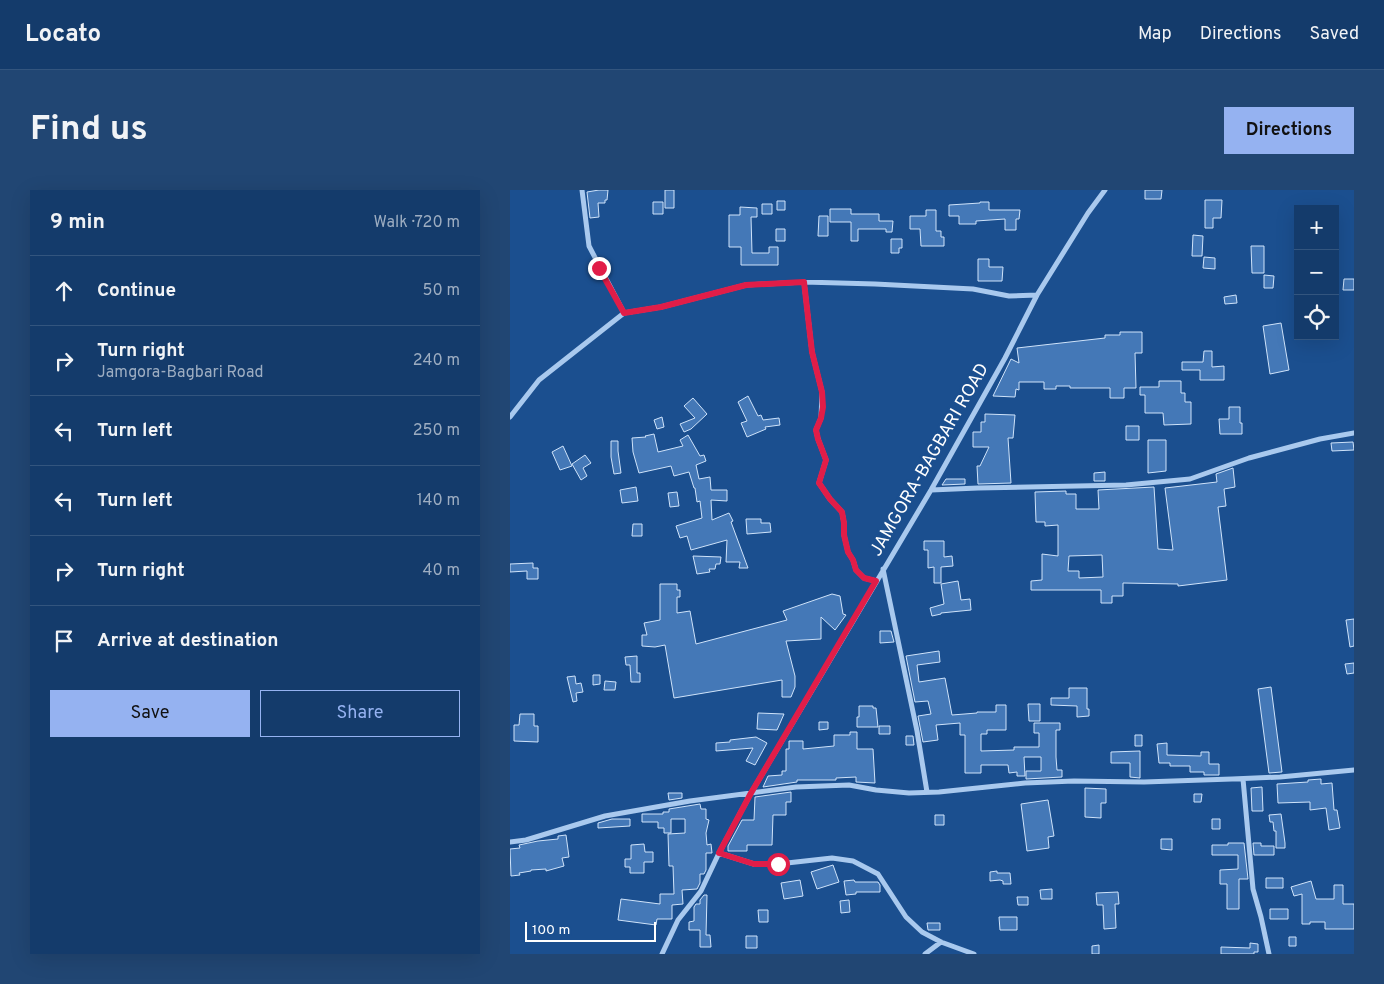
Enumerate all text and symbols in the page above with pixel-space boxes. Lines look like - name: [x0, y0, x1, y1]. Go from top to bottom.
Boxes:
- text: Locato: [25, 20, 101, 50]
- text: Map: [1138, 23, 1172, 46]
- text: Directions: [1200, 23, 1282, 46]
- text: Saved: [1310, 23, 1359, 46]
- button: Directions: [1224, 107, 1354, 154]
- text: Find us: [30, 108, 148, 152]
- map controls: [1294, 205, 1339, 340]
- button: +: [1294, 205, 1339, 250]
- text: 9 min: [50, 209, 105, 236]
- text: Walk · 720 m: [373, 213, 460, 233]
- button: −: [1294, 250, 1339, 295]
- route end: [588, 257, 611, 280]
- icon: ahead: [50, 277, 78, 305]
- text: Continue: [97, 279, 176, 303]
- text: 50 m: [423, 281, 460, 301]
- button: locate: [1294, 295, 1339, 340]
- text: Turn right: [97, 339, 185, 363]
- icon: right: [50, 347, 78, 375]
- text: 240 m: [413, 351, 460, 371]
- street label: JAMGORA-BAGBARI ROAD: [865, 359, 995, 561]
- text: Jamgora-Bagbari Road: [97, 363, 264, 383]
- icon: left: [50, 417, 78, 445]
- text: Turn left: [97, 419, 173, 443]
- text: 250 m: [413, 421, 460, 441]
- icon: left: [50, 487, 78, 515]
- text: Turn left: [97, 489, 173, 513]
- text: 140 m: [417, 491, 460, 511]
- icon: right: [50, 557, 78, 585]
- text: Turn right: [97, 559, 185, 583]
- text: 40 m: [422, 561, 460, 581]
- icon: arrive: [50, 627, 78, 655]
- text: Arrive at destination: [97, 629, 278, 653]
- button: Save: [50, 690, 250, 737]
- button: Share: [260, 690, 460, 737]
- route start: [767, 853, 790, 876]
- scale bar: [525, 919, 656, 942]
- text: 100 m: [532, 922, 570, 939]

